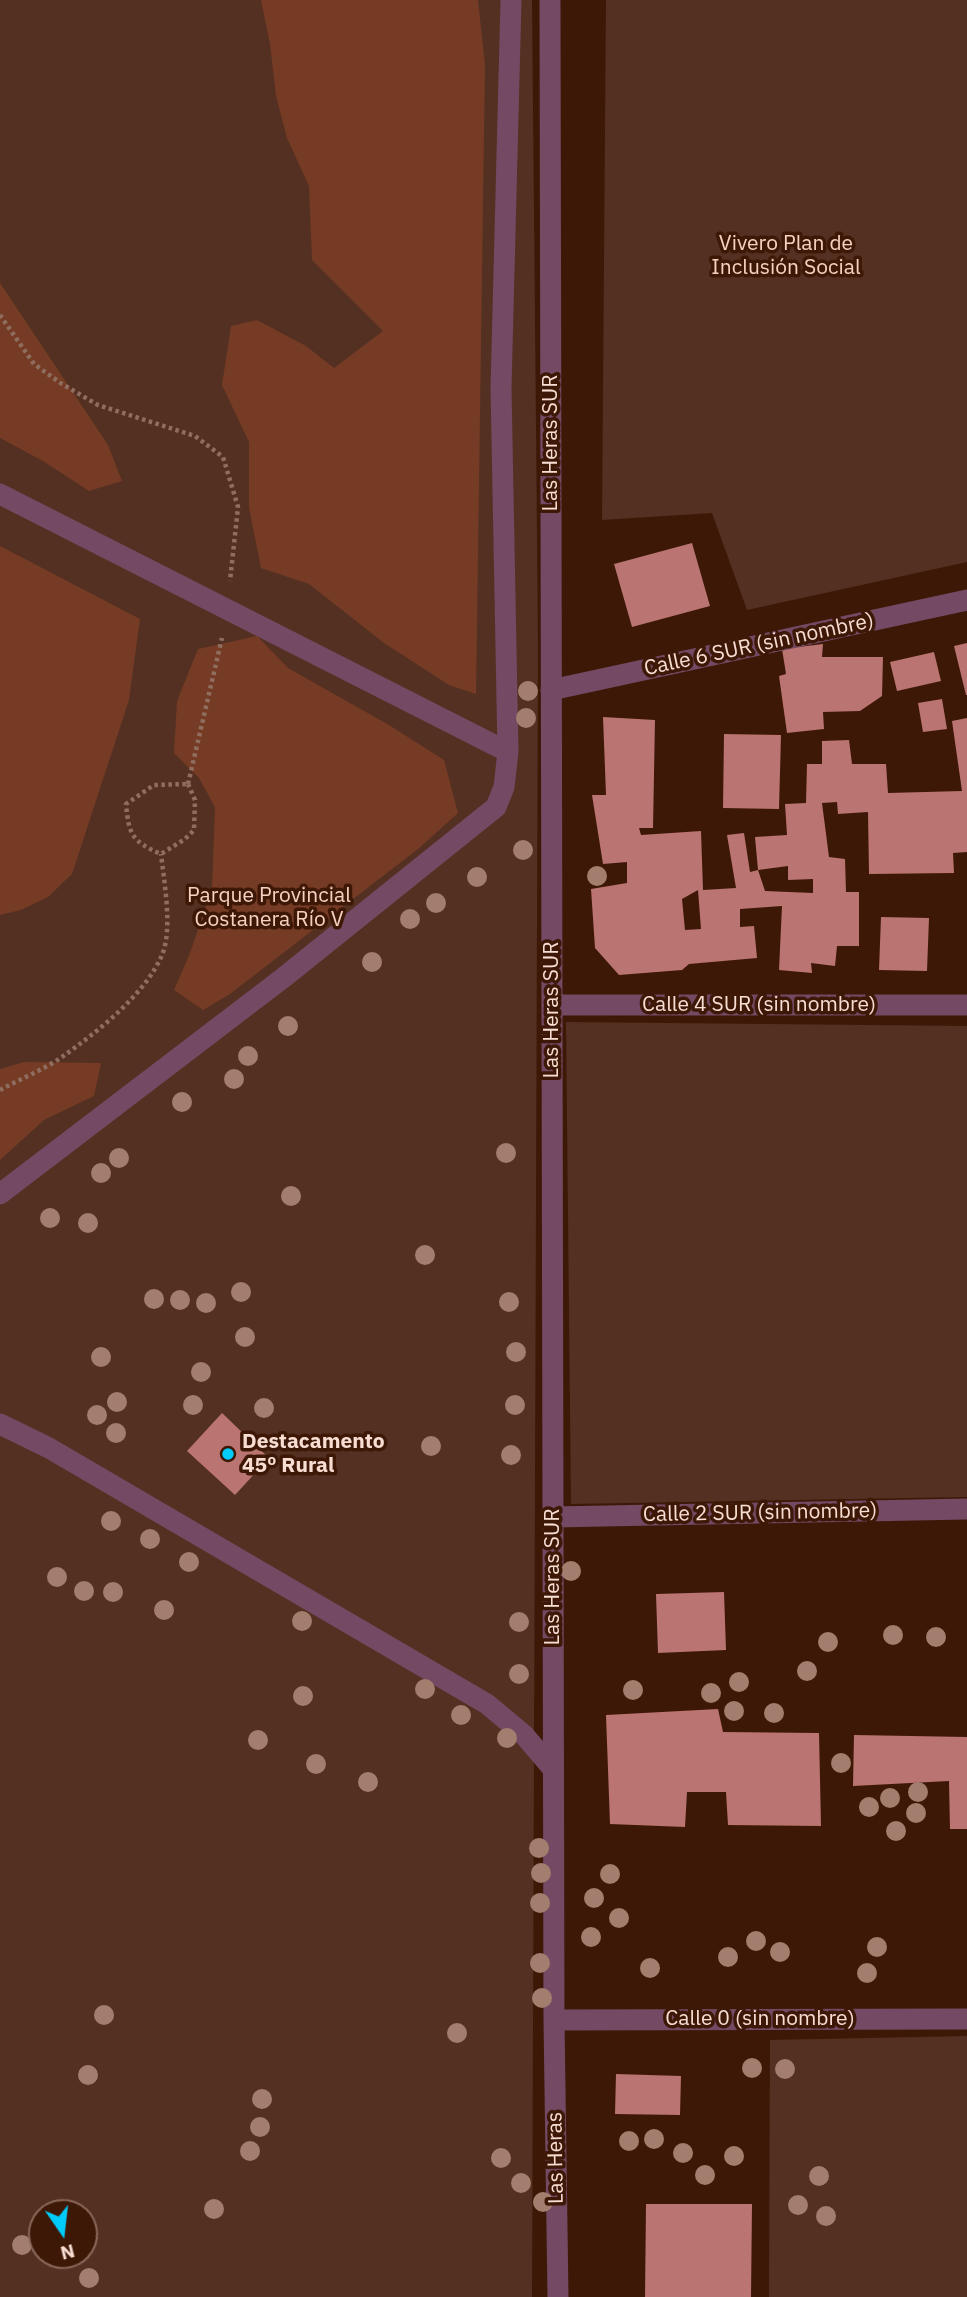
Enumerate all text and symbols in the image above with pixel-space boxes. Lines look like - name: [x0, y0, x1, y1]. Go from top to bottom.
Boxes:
- park label: Vivero Plan de Inclusión Social: [711, 231, 861, 281]
- street label: Las Heras SUR: [538, 374, 564, 512]
- street label: Calle 6 SUR (sin nombre): [642, 608, 876, 682]
- park label: Parque Provincial Costanera Río V: [187, 883, 351, 933]
- street label: Las Heras SUR: [539, 941, 565, 1079]
- street label: Calle 4 SUR (sin nombre): [642, 992, 876, 1018]
- place label: Destacamento 45º Rural: [242, 1429, 385, 1479]
- marker: Destacamento 45º Rural: [220, 1446, 236, 1462]
- street label: Calle 2 SUR (sin nombre): [643, 1498, 877, 1528]
- street label: Las Heras SUR: [540, 1508, 566, 1646]
- street label: Calle 0 (sin nombre): [665, 2006, 855, 2032]
- street label: Las Heras: [543, 2112, 569, 2204]
- north arrow: [28, 2199, 98, 2269]
- text: N: [58, 2239, 77, 2266]

